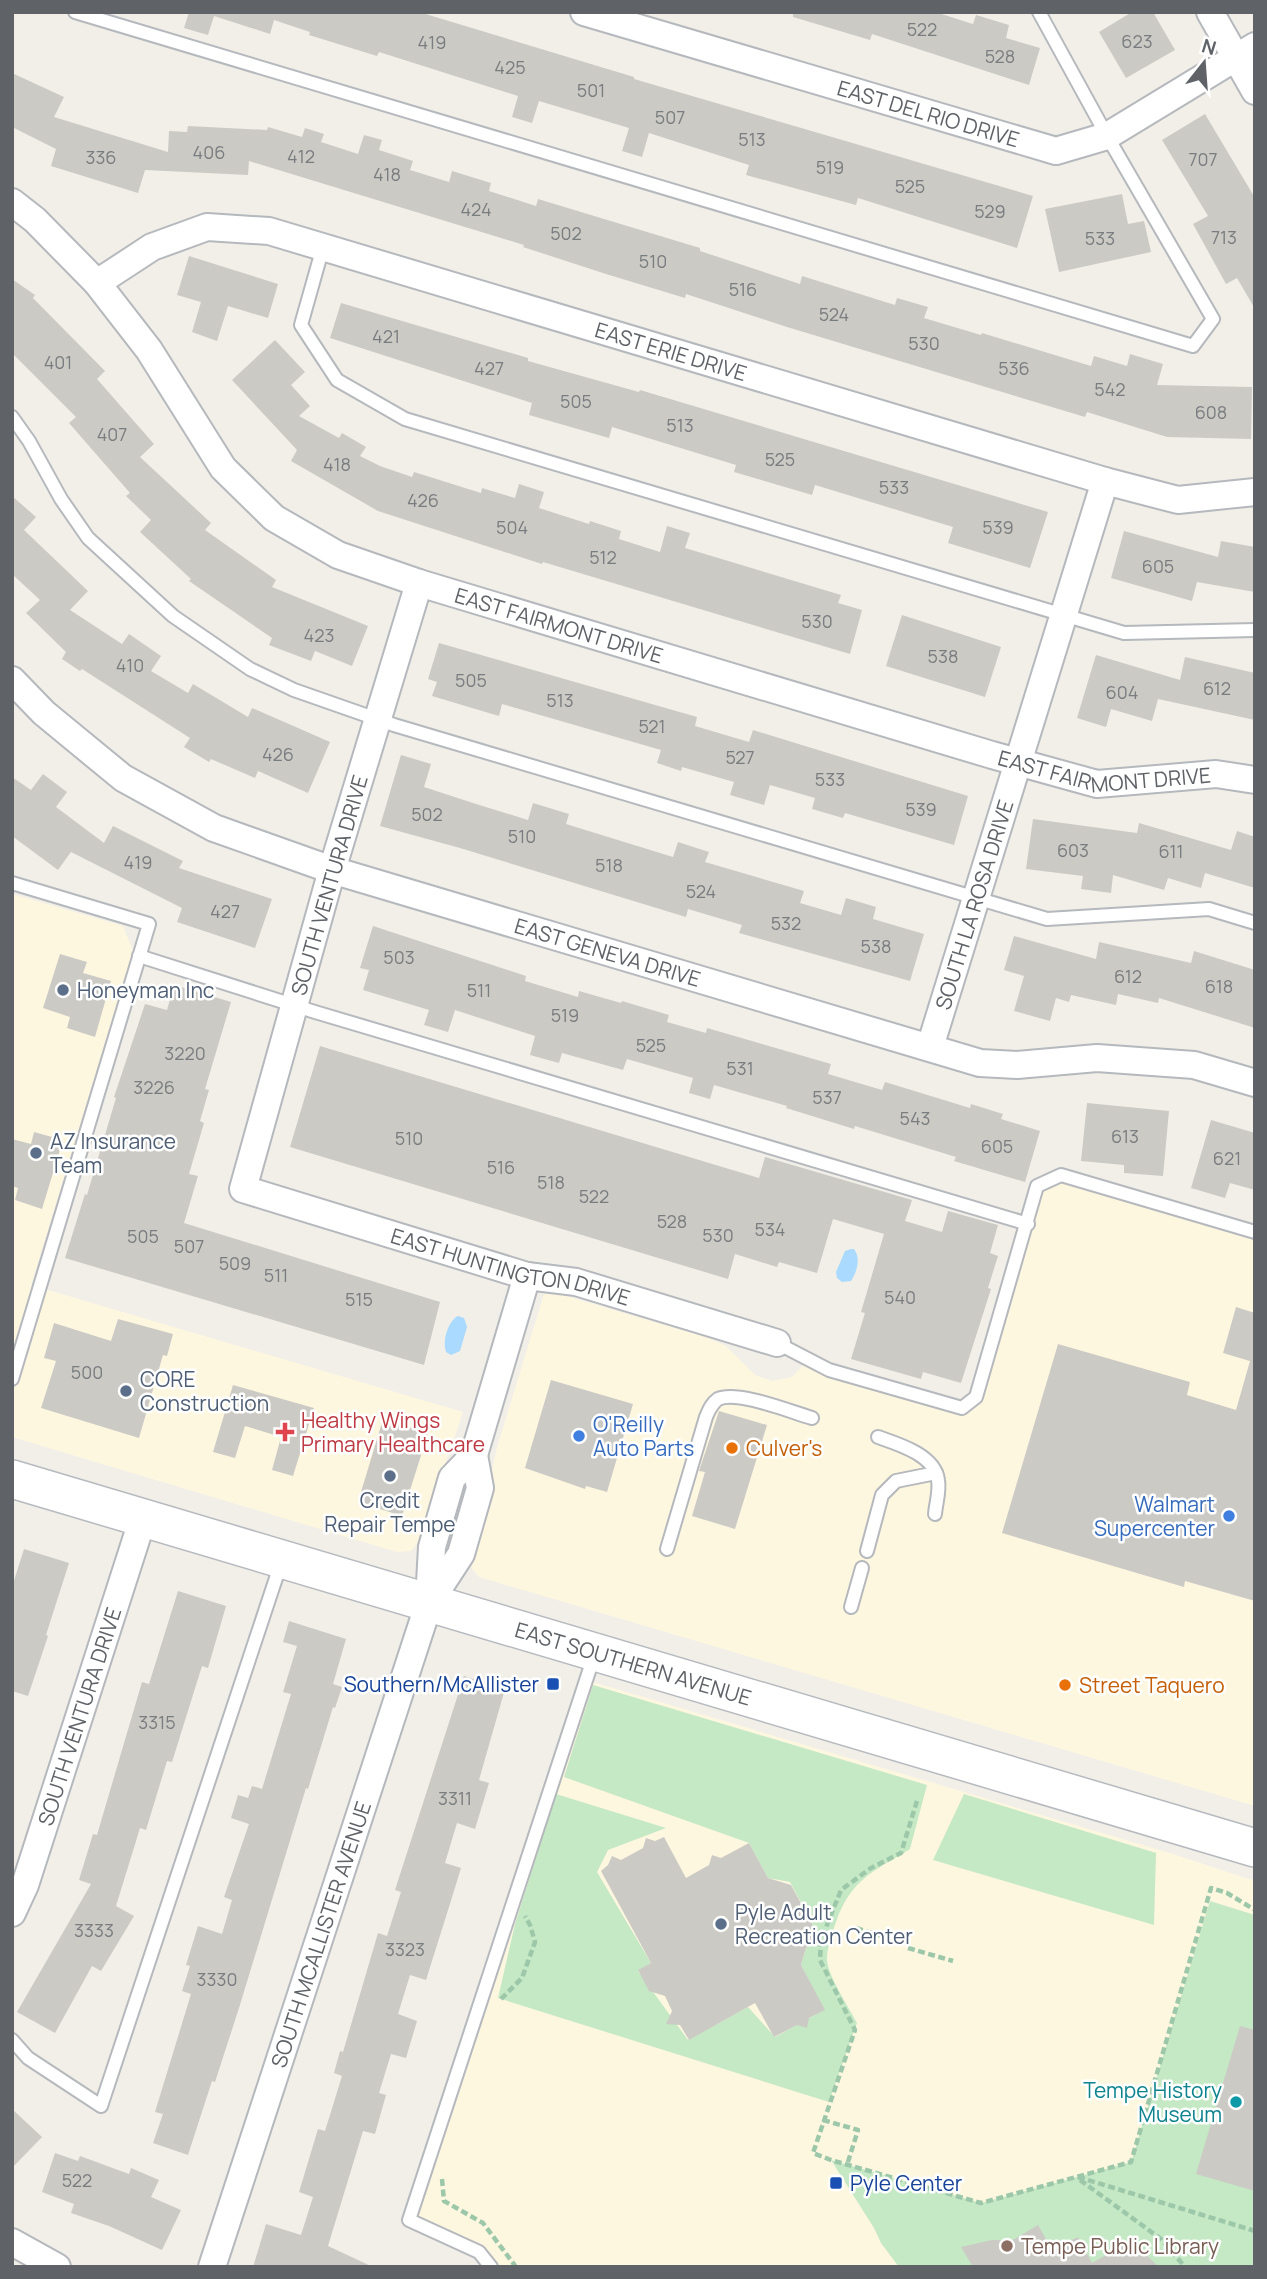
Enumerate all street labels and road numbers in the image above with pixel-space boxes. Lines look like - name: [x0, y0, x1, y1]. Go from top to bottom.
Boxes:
- street label: EAST DEL RIO DRIVE: [834, 73, 1023, 153]
- street label: EAST ERIE DRIVE: [592, 315, 750, 387]
- street label: EAST FAIRMONT DRIVE: [452, 581, 667, 670]
- street label: EAST FAIRMONT DRIVE: [995, 743, 1212, 798]
- street label: SOUTH VENTURA DRIVE: [284, 772, 374, 998]
- street label: SOUTH LA ROSA DRIVE: [928, 796, 1020, 1013]
- street label: EAST GENEVA DRIVE: [511, 911, 704, 993]
- street label: EAST HUNTINGTON DRIVE: [388, 1221, 634, 1312]
- street label: SOUTH VENTURA DRIVE: [31, 1604, 127, 1829]
- street label: EAST SOUTHERN AVENUE: [512, 1615, 755, 1712]
- street label: SOUTH MCALLISTER AVENUE: [264, 1798, 377, 2071]

